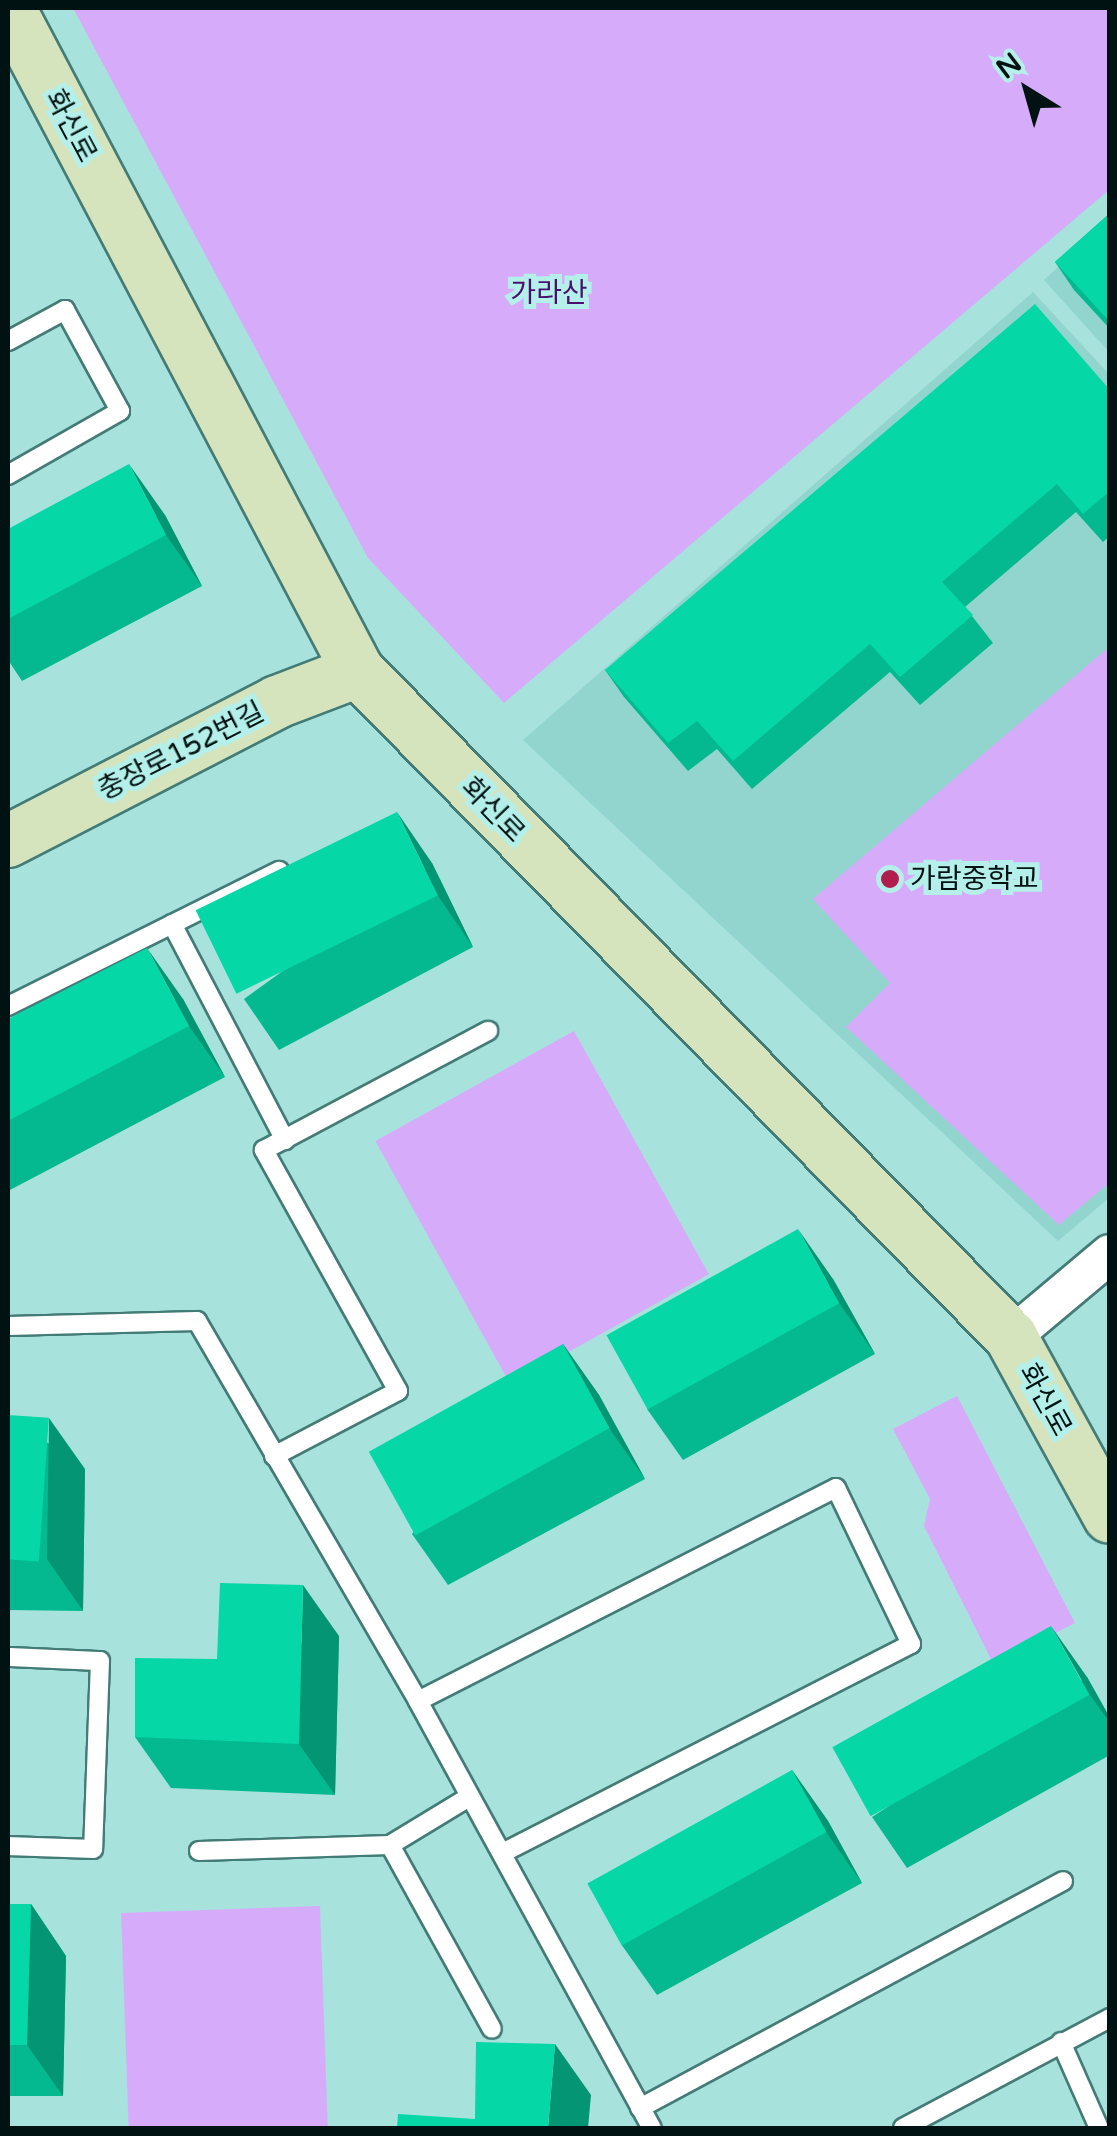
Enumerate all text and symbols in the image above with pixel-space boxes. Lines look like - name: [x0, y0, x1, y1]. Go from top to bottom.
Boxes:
- north arrow: [977, 40, 1077, 140]
- text: N: [990, 46, 1028, 86]
- street label: 화신로: [38, 84, 104, 168]
- park label: 가라산: [510, 276, 588, 310]
- street label: 충장로152번길: [92, 695, 270, 807]
- street label: 화신로: [454, 771, 532, 849]
- place label: 가람중학교: [910, 862, 1039, 896]
- marker: 가람중학교: [879, 868, 901, 890]
- street label: 화신로: [1012, 1358, 1078, 1442]

